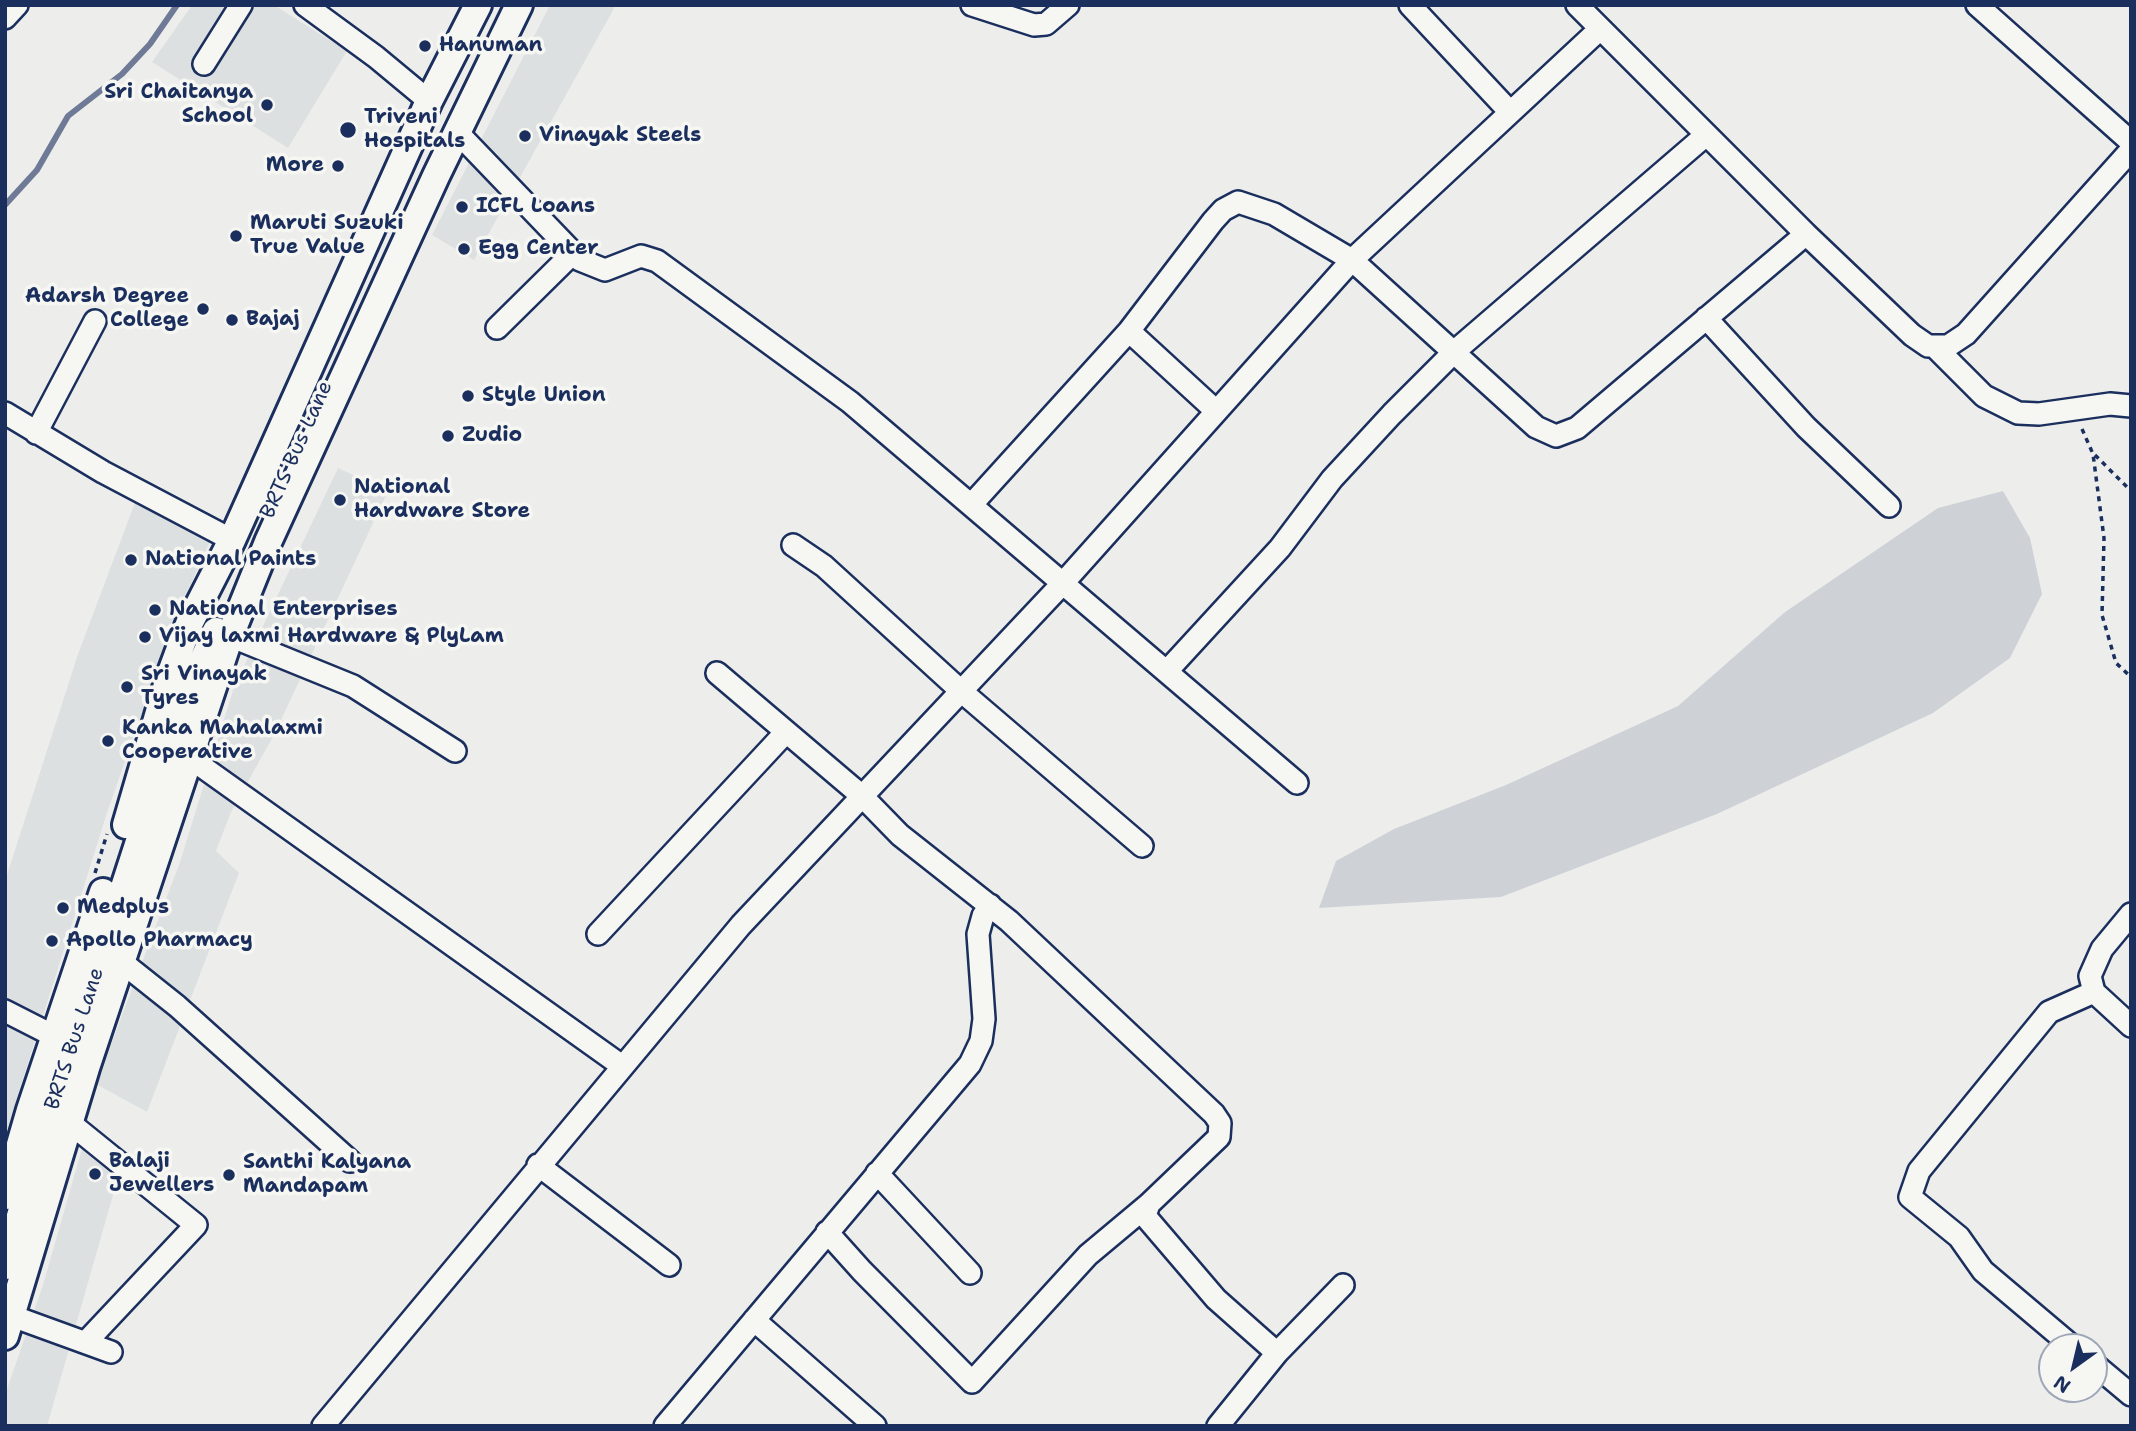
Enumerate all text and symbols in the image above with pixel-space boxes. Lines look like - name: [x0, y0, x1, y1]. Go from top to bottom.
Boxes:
- place label: Hanuman: [439, 33, 542, 59]
- marker: Hanuman: [417, 38, 433, 54]
- place label: Sri Chaitanya School: [104, 80, 253, 130]
- marker: Sri Chaitanya School: [259, 97, 275, 113]
- place label: Triveni Hospitals: [364, 105, 465, 155]
- marker: Triveni Hospitals: [338, 120, 358, 140]
- place label: Vinayak Steels: [539, 123, 701, 149]
- marker: Vinayak Steels: [517, 128, 533, 144]
- place label: More: [266, 153, 324, 179]
- marker: More: [330, 158, 346, 174]
- place label: ICFL Loans: [476, 194, 595, 220]
- marker: ICFL Loans: [454, 199, 470, 215]
- place label: Maruti Suzuki True Value: [250, 211, 404, 261]
- marker: Maruti Suzuki True Value: [228, 228, 244, 244]
- place label: Egg Center: [478, 236, 599, 262]
- marker: Egg Center: [456, 241, 472, 257]
- place label: Adarsh Degree College: [25, 284, 189, 334]
- marker: Adarsh Degree College: [195, 301, 211, 317]
- place label: Bajaj: [246, 307, 300, 333]
- marker: Bajaj: [224, 312, 240, 328]
- street label: BRTS Bus Lane: [255, 377, 339, 523]
- place label: Style Union: [482, 383, 606, 409]
- marker: Style Union: [460, 388, 476, 404]
- place label: Zudio: [462, 423, 522, 449]
- marker: Zudio: [440, 428, 456, 444]
- place label: National Hardware Store: [354, 475, 530, 525]
- marker: National Hardware Store: [332, 492, 348, 508]
- place label: National Paints: [145, 547, 316, 573]
- marker: National Paints: [123, 552, 139, 568]
- place label: National Enterprises: [169, 597, 398, 623]
- marker: National Enterprises: [147, 602, 163, 618]
- place label: Vijay laxmi Hardware & PlyLam: [159, 624, 504, 650]
- marker: Vijay laxmi Hardware & PlyLam: [137, 629, 153, 645]
- place label: Sri Vinayak Tyres: [141, 662, 267, 712]
- marker: Sri Vinayak Tyres: [119, 679, 135, 695]
- place label: Kanka Mahalaxmi Cooperative: [122, 716, 323, 766]
- marker: Kanka Mahalaxmi Cooperative: [100, 733, 116, 749]
- place label: Medplus: [77, 895, 169, 921]
- marker: Medplus: [55, 900, 71, 916]
- place label: Apollo Pharmacy: [66, 928, 253, 954]
- marker: Apollo Pharmacy: [44, 933, 60, 949]
- street label: BRTS Bus Lane: [40, 965, 110, 1113]
- place label: Balaji Jewellers: [109, 1149, 214, 1199]
- place label: Santhi Kalyana Mandapam: [243, 1150, 411, 1200]
- marker: Balaji Jewellers: [87, 1166, 103, 1182]
- marker: Santhi Kalyana Mandapam: [221, 1167, 237, 1183]
- north arrow: [2038, 1333, 2108, 1403]
- text: N: [2049, 1370, 2075, 1399]

